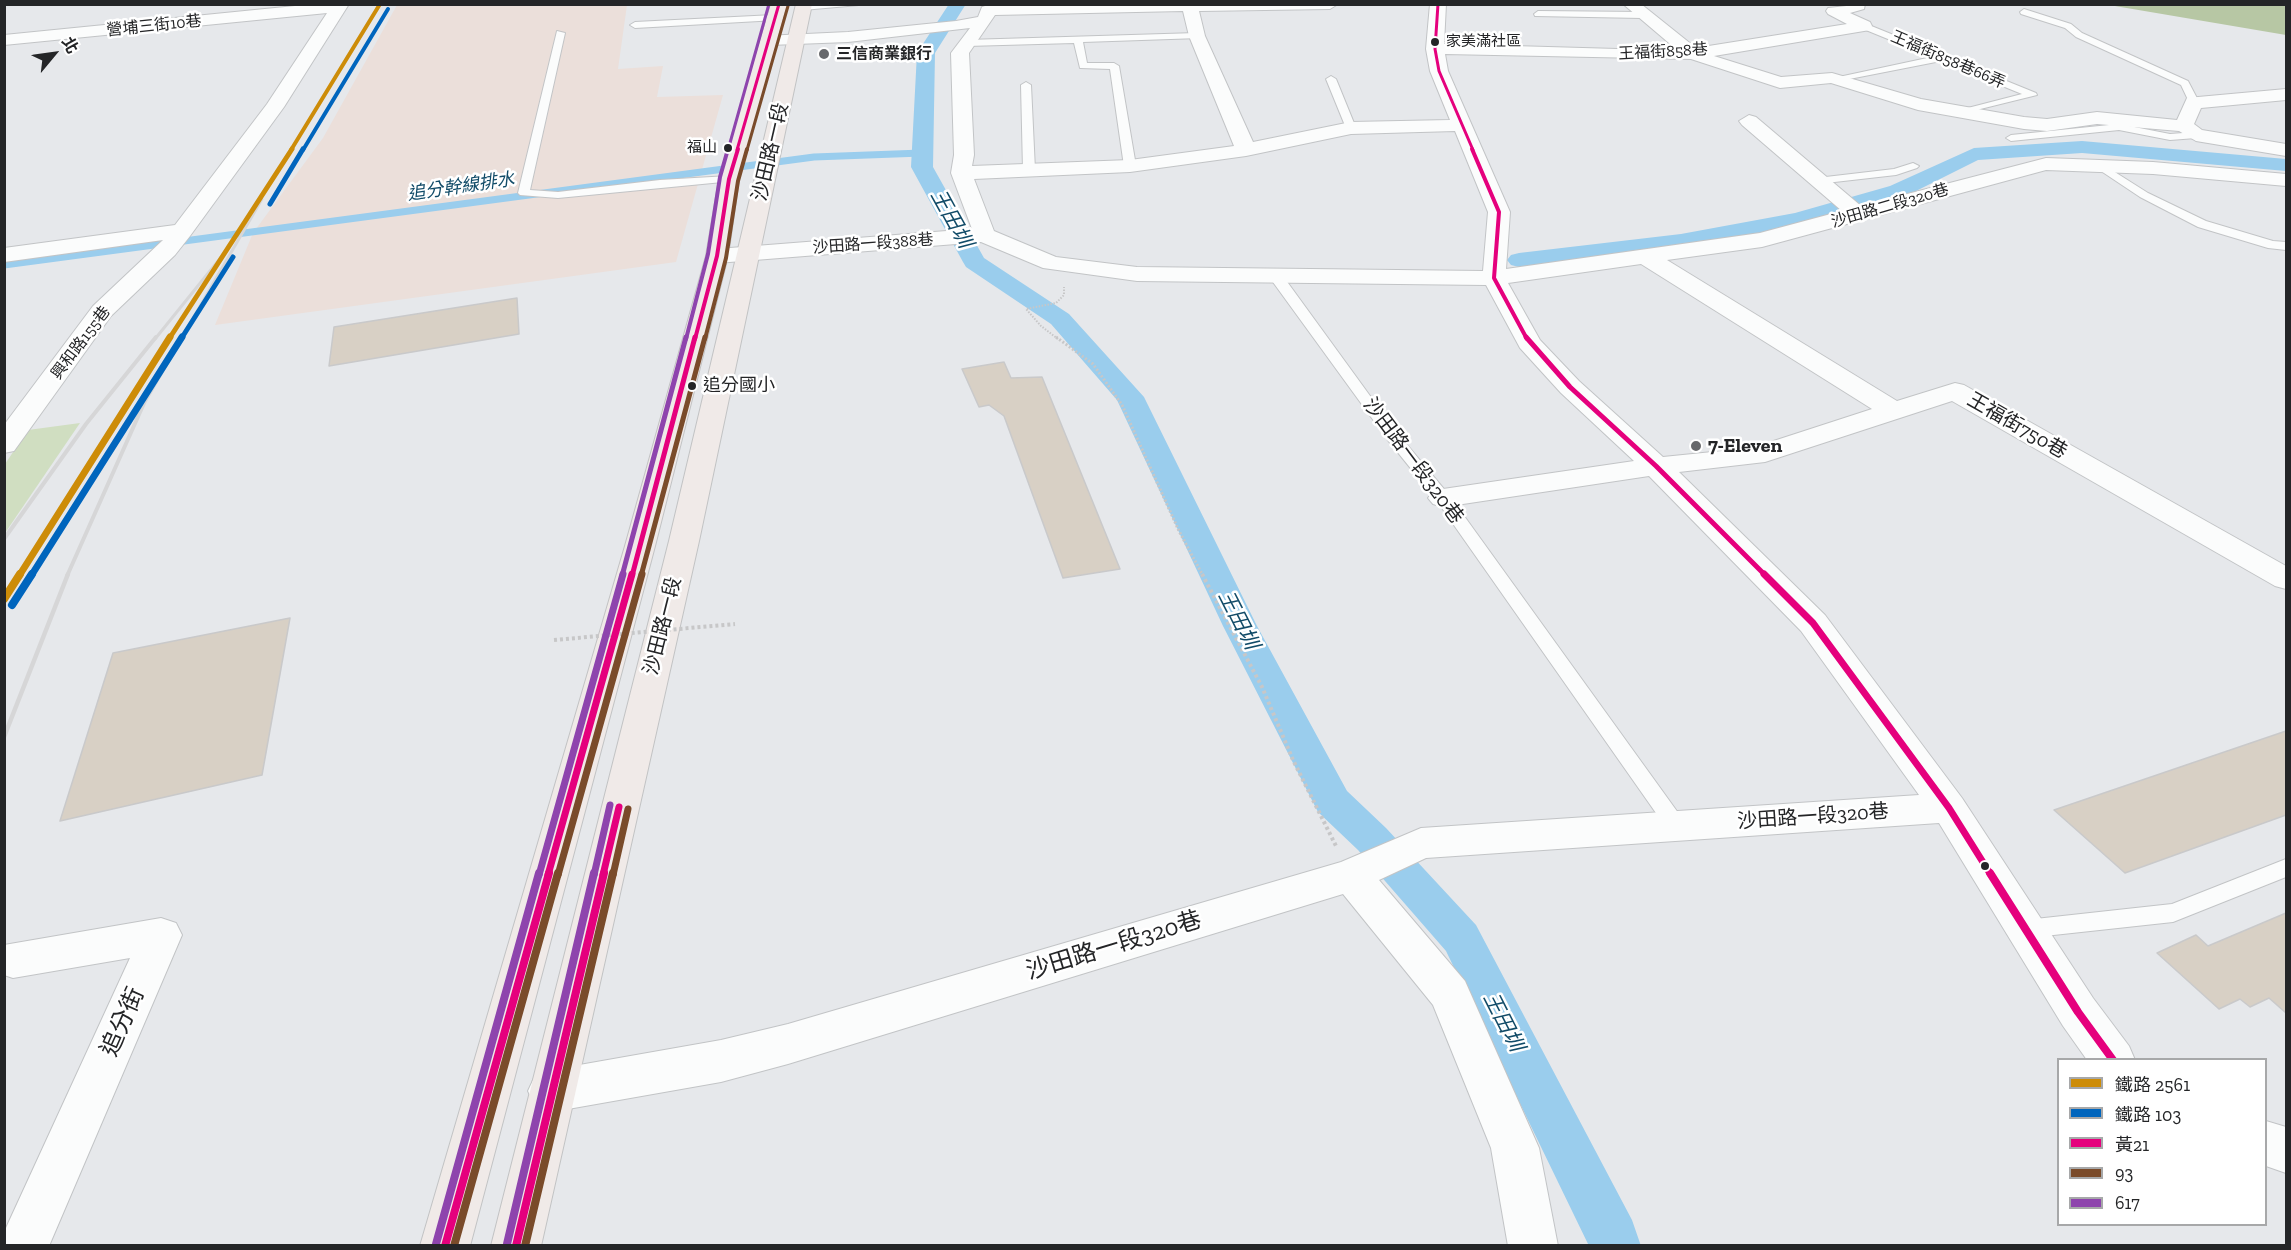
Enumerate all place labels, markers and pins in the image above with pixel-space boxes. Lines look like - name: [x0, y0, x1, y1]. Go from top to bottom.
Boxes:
- place label: 家美滿社區: [1446, 33, 1521, 51]
- marker: 家美滿社區: [1429, 36, 1441, 48]
- place label: 三信商業銀行: [836, 44, 932, 64]
- marker: 三信商業銀行: [817, 47, 831, 61]
- place label: 福山: [687, 139, 717, 157]
- marker: 福山: [722, 142, 734, 154]
- place label: 追分國小: [703, 375, 775, 397]
- marker: 追分國小: [686, 380, 698, 392]
- place label: 7-Eleven: [1708, 434, 1782, 458]
- marker: 7-Eleven: [1689, 439, 1703, 453]
- unlabelled marker: [1979, 860, 1991, 872]

